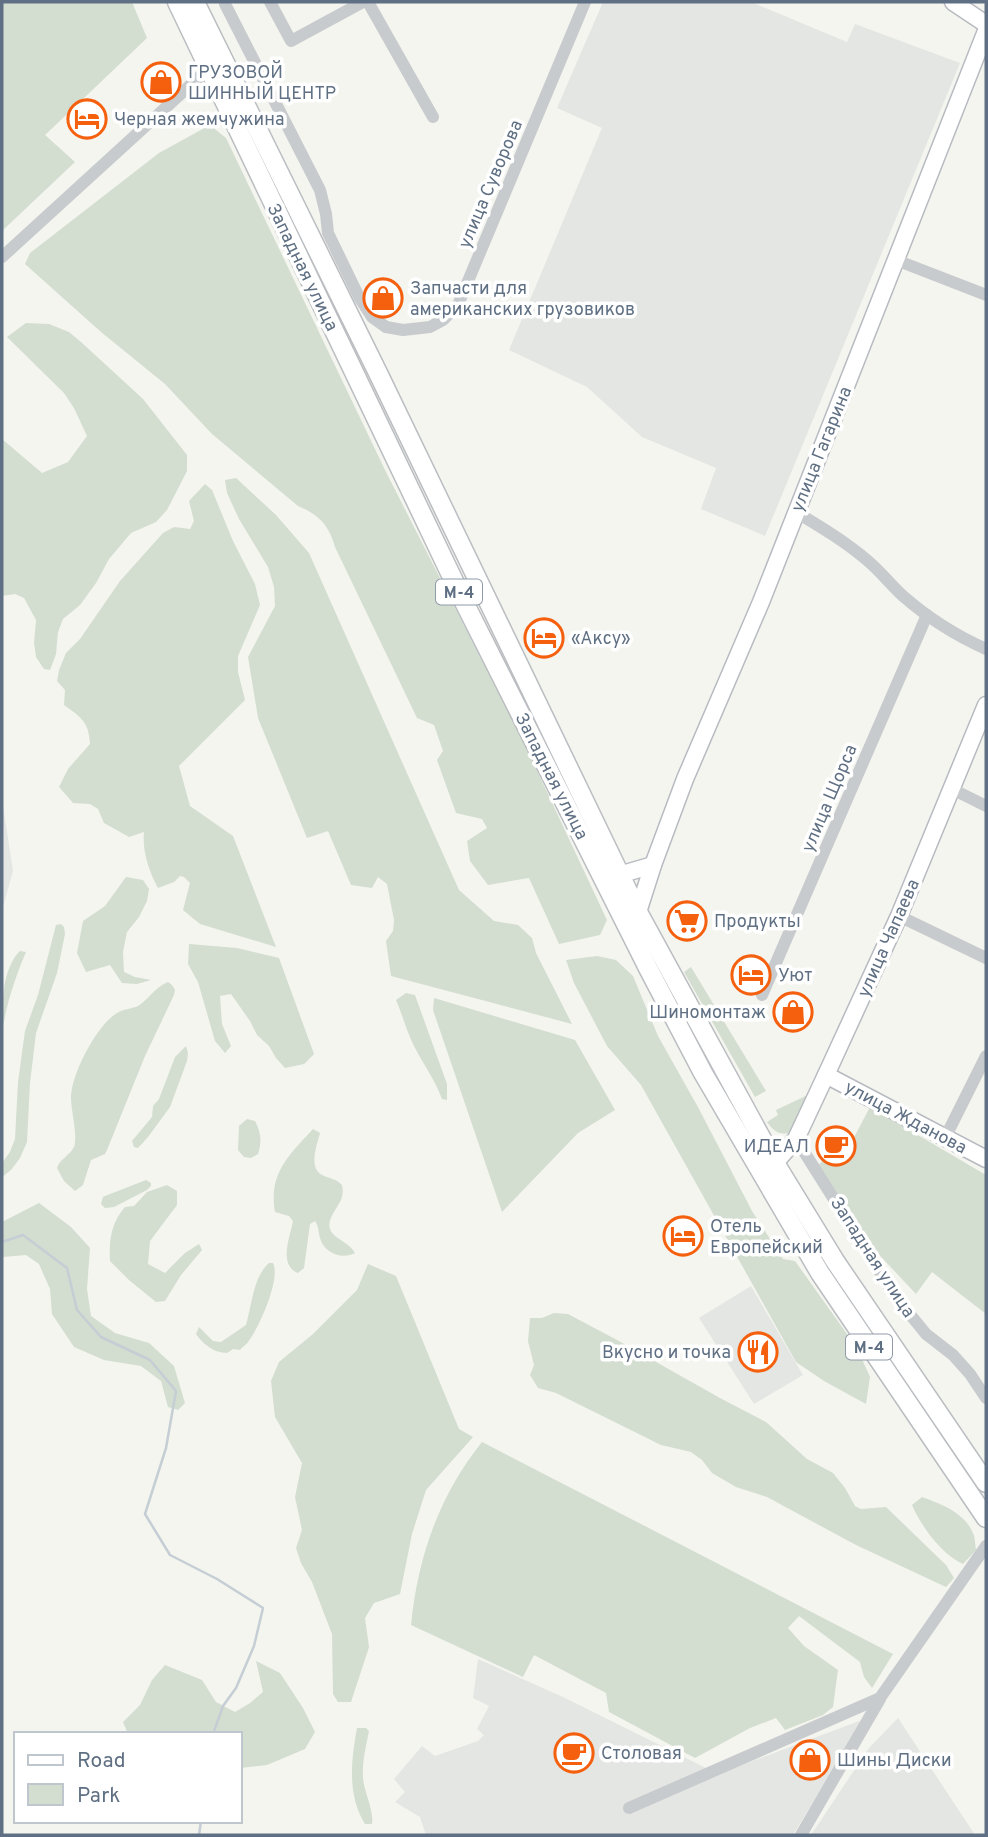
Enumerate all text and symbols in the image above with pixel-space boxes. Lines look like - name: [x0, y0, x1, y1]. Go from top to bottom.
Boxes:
- place label: ГРУЗОВОЙ ШИННЫЙ ЦЕНТР: [188, 60, 336, 106]
- shop icon: ГРУЗОВОЙ ШИННЫЙ ЦЕНТР: [140, 61, 182, 103]
- hotel icon: Черная жемчужина: [66, 98, 108, 140]
- place label: Черная жемчужина: [114, 109, 284, 132]
- street label: улица Суворова: [454, 117, 529, 252]
- street label: Западная улица: [261, 200, 343, 335]
- shop icon: Запчасти для американских грузовиков: [362, 277, 404, 319]
- place label: Запчасти для американских грузовиков: [410, 278, 635, 322]
- street label: улица Гагарина: [787, 383, 858, 516]
- road number: М-4: [436, 580, 482, 604]
- hotel icon: «Аксу»: [523, 617, 565, 659]
- place label: «Аксу»: [571, 628, 631, 651]
- street label: Западная улица: [509, 709, 593, 844]
- street label: улица Щорса: [797, 741, 863, 856]
- street label: улица Чапаева: [853, 876, 926, 1001]
- supermarket icon: Продукты: [666, 900, 708, 942]
- place label: Продукты: [714, 911, 801, 934]
- hotel icon: Уют: [730, 954, 772, 996]
- place label: Уют: [778, 965, 812, 988]
- shop icon: Шиномонтаж: [772, 991, 814, 1033]
- place label: Шиномонтаж: [649, 1002, 766, 1025]
- street label: улица Жданова: [840, 1076, 970, 1160]
- cafe icon: ИДЕАЛ: [815, 1125, 857, 1167]
- place label: ИДЕАЛ: [744, 1136, 809, 1159]
- street label: Западная улица: [824, 1193, 919, 1323]
- hotel icon: Отель Европейский: [662, 1215, 704, 1257]
- place label: Отель Европейский: [710, 1216, 823, 1260]
- restaurant icon: Вкусно и точка: [737, 1331, 779, 1373]
- road number: М-4: [846, 1334, 892, 1359]
- place label: Вкусно и точка: [602, 1342, 731, 1365]
- legend: [14, 1732, 242, 1823]
- cafe icon: Столовая: [553, 1732, 595, 1774]
- shop icon: Шины Диски: [789, 1739, 831, 1781]
- place label: Столовая: [601, 1743, 682, 1766]
- text: Road: [77, 1748, 126, 1775]
- place label: Шины Диски: [837, 1750, 952, 1773]
- text: Park: [77, 1783, 120, 1810]

